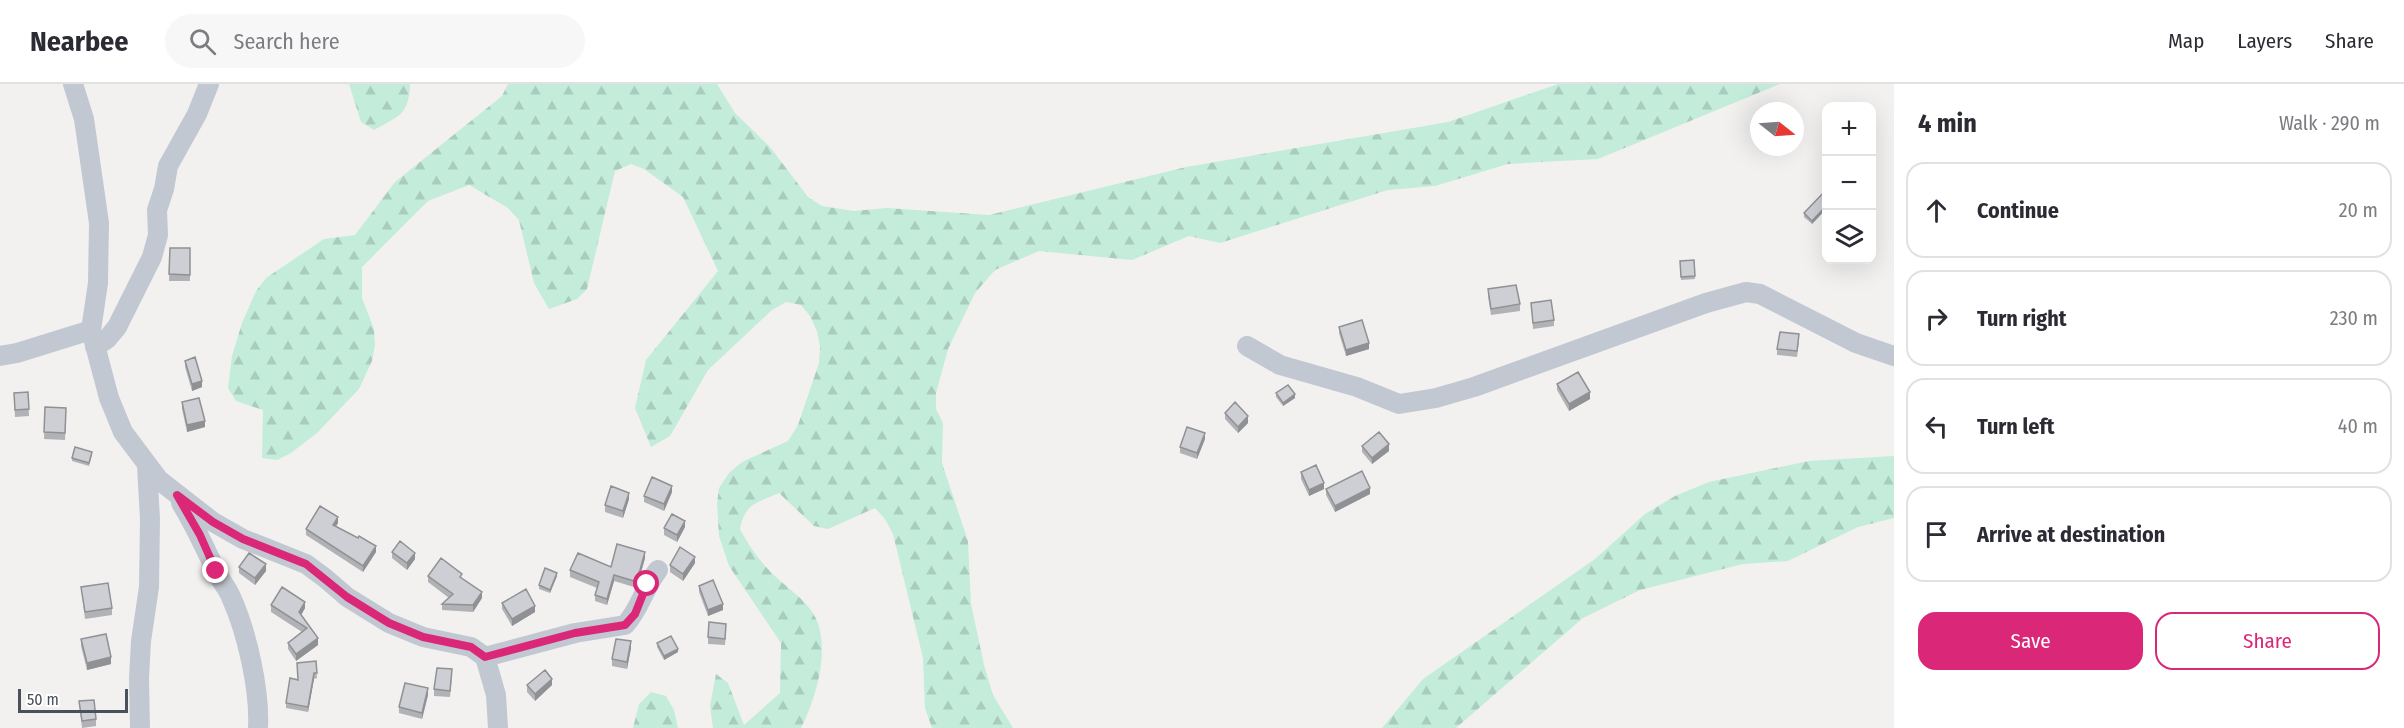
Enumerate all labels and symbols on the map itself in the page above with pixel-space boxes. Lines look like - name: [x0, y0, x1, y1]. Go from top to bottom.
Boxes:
- north arrow: [1750, 102, 1804, 156]
- route end: [202, 557, 228, 583]
- route start: [633, 570, 659, 596]
- scale bar: [18, 686, 128, 714]

